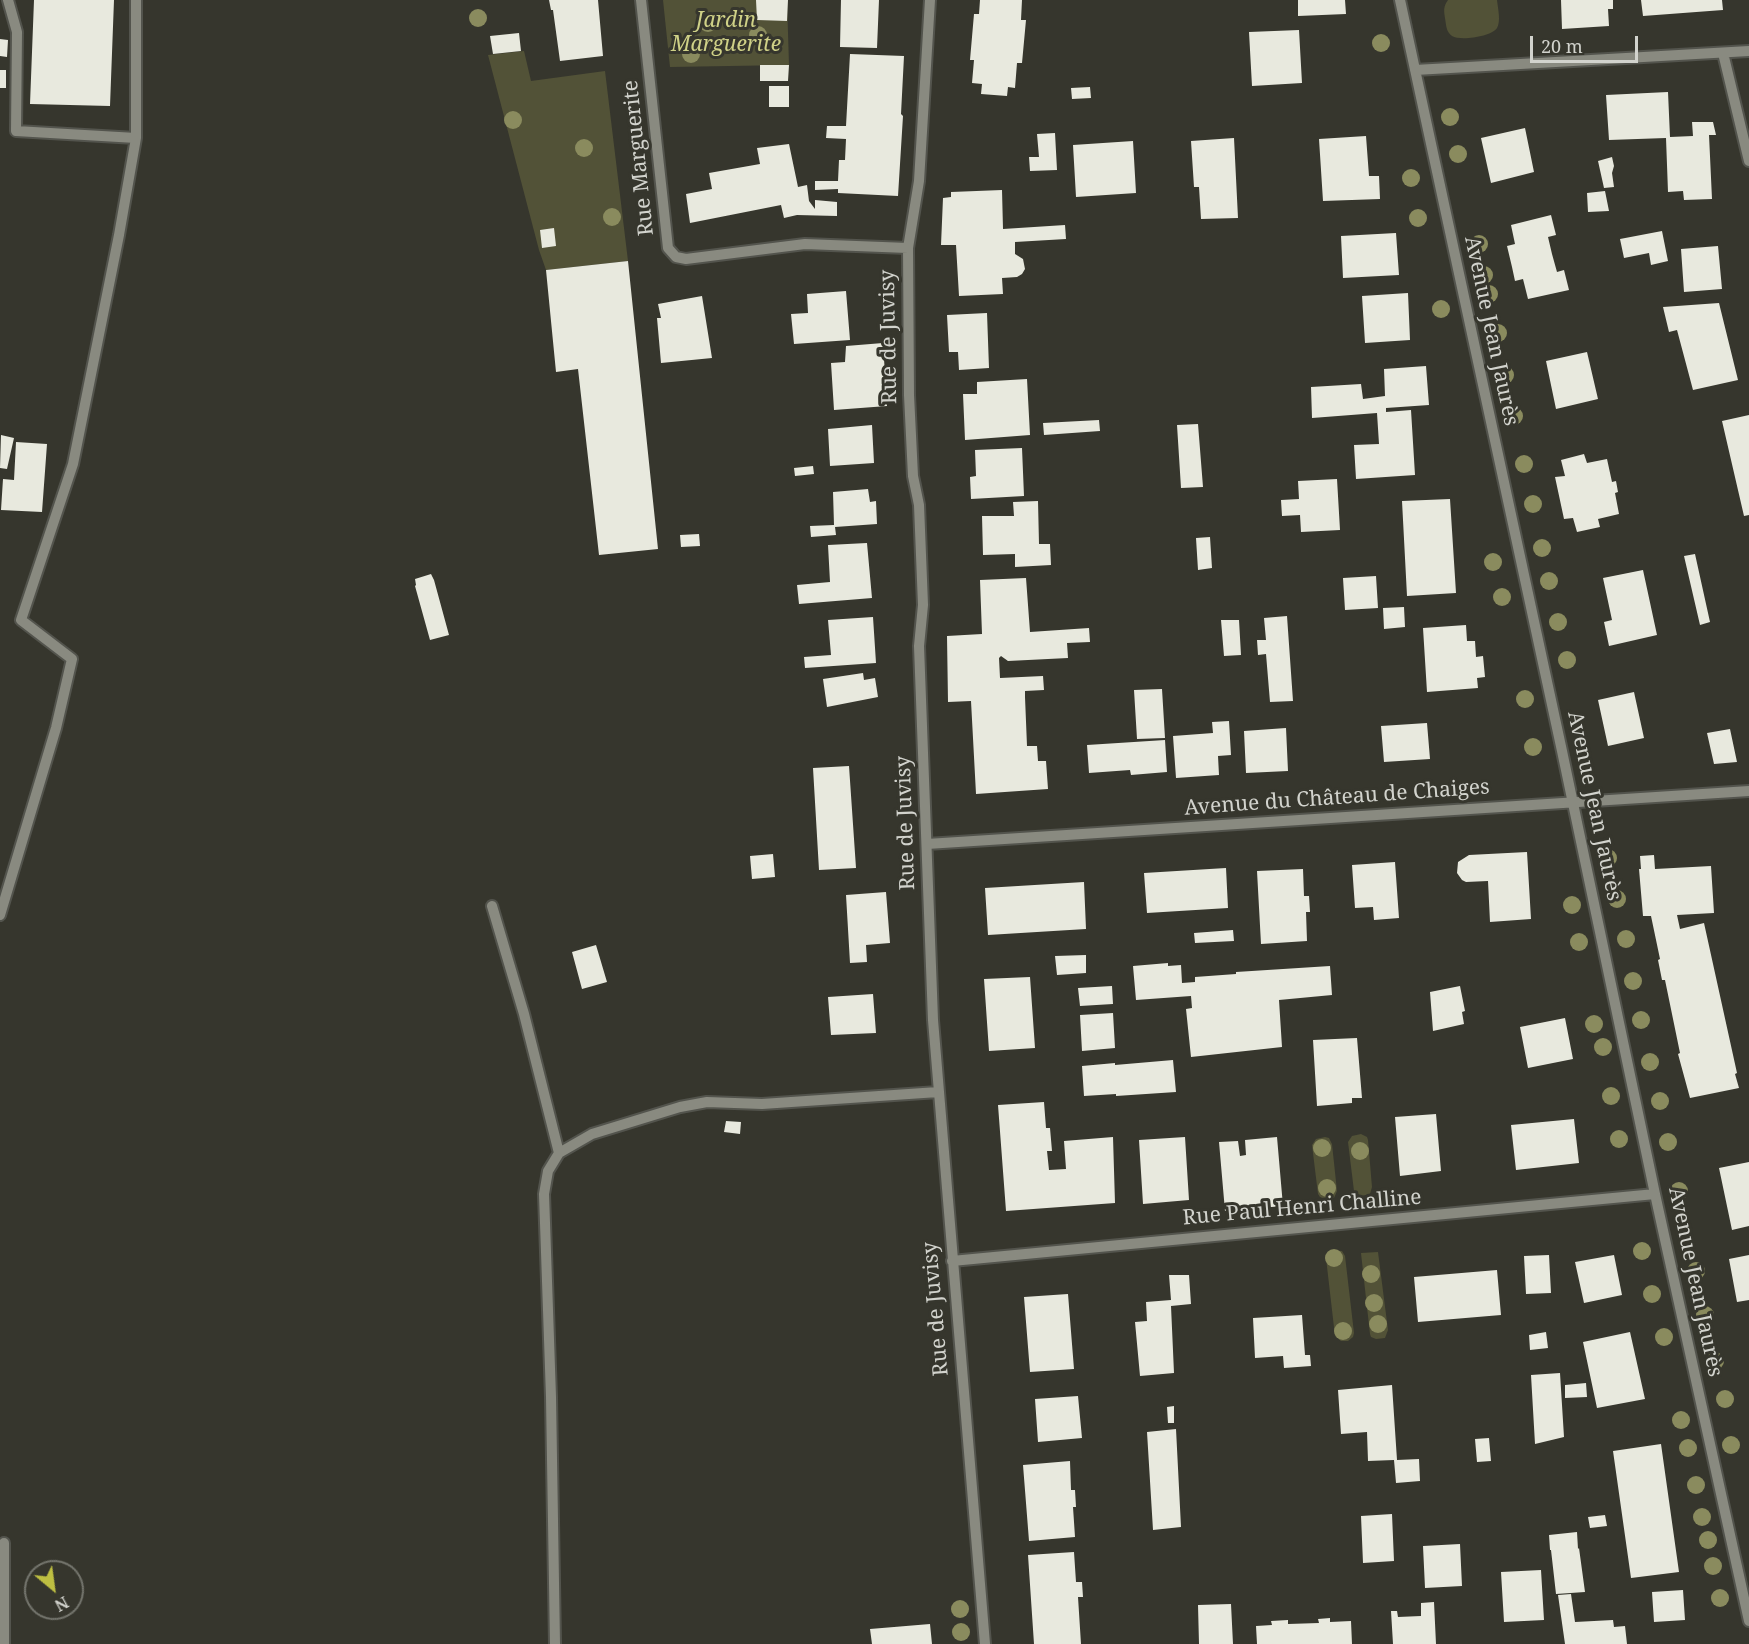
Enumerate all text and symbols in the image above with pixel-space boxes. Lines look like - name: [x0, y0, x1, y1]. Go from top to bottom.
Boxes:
- park label: Jardin Marguerite: [671, 8, 781, 58]
- scale bar: [1533, 24, 1641, 62]
- text: 20 m: [1541, 34, 1583, 58]
- street label: Rue Marguerite: [618, 79, 660, 237]
- street label: Avenue Jean Jaurès: [1459, 234, 1523, 428]
- street label: Rue de Juvisy: [875, 270, 903, 404]
- street label: Avenue Jean Jaurès: [1562, 709, 1626, 903]
- street label: Rue de Juvisy: [891, 755, 921, 891]
- street label: Avenue du Château de Chaiges: [1184, 775, 1490, 821]
- street label: Rue Paul Henri Challine: [1182, 1185, 1422, 1231]
- street label: Avenue Jean Jaurès: [1663, 1185, 1727, 1379]
- street label: Rue de Juvisy: [918, 1241, 954, 1377]
- north arrow: [24, 1560, 84, 1620]
- text: N: [51, 1591, 73, 1617]

